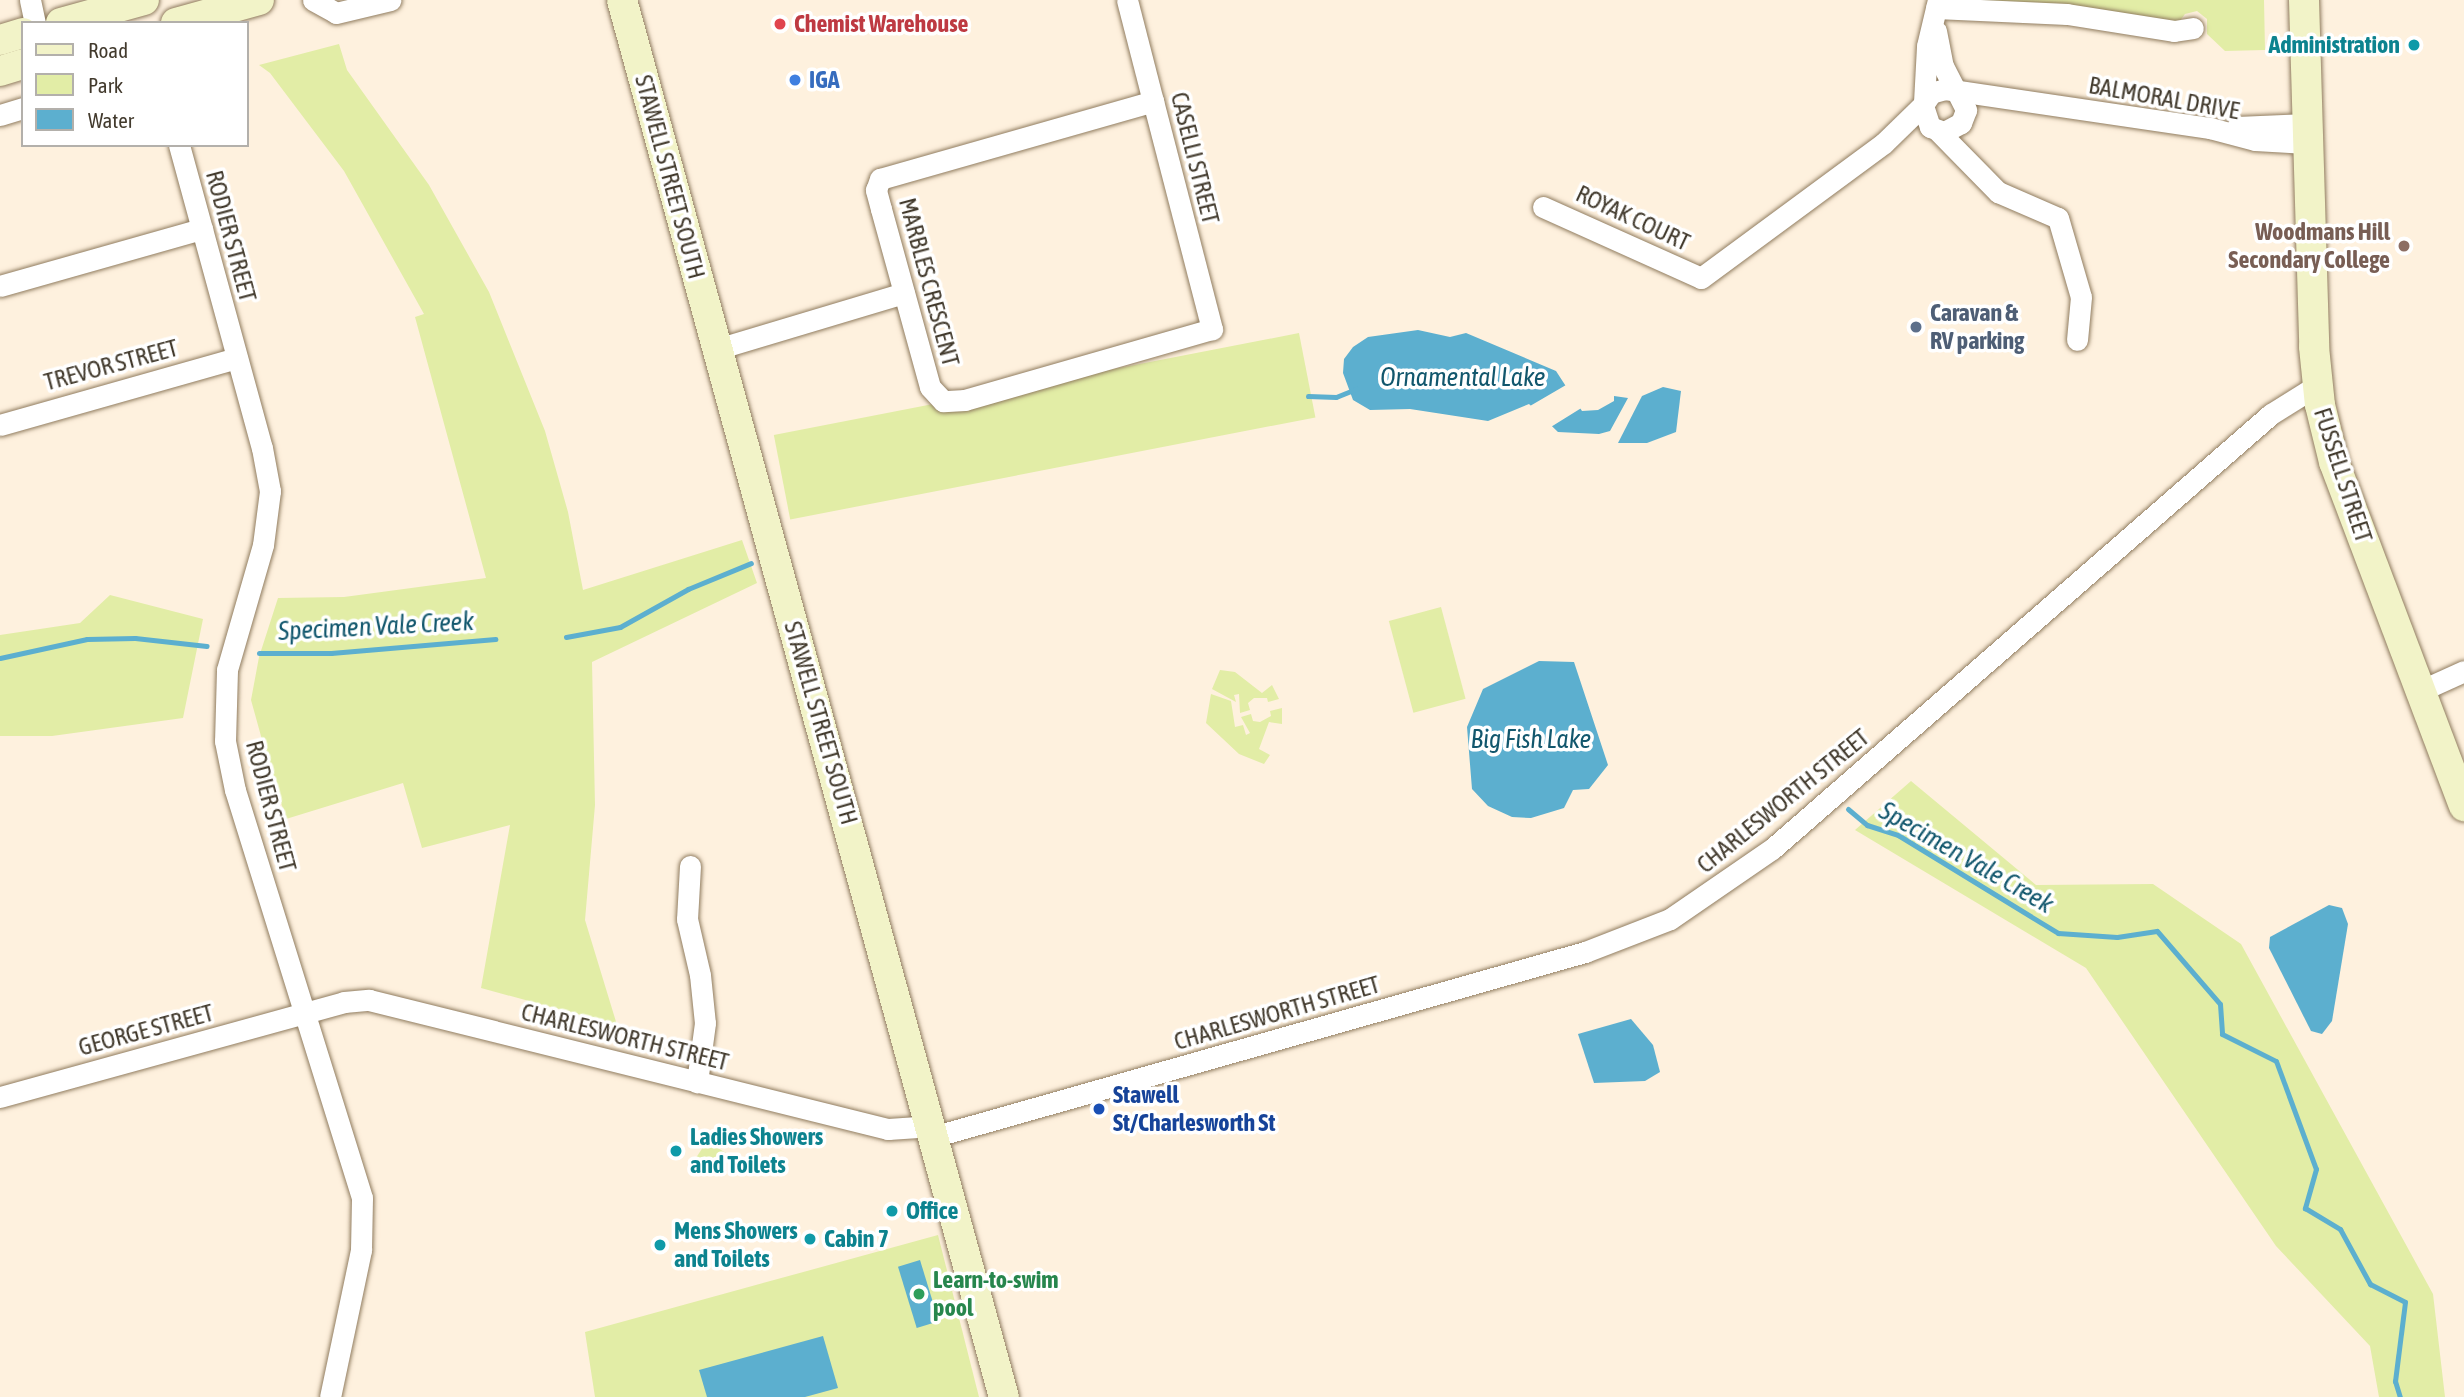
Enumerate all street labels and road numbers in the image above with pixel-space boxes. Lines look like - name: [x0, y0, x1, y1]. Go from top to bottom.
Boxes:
- street label: BALMORAL DRIVE: [2086, 71, 2242, 125]
- street label: STAWELL STREET SOUTH: [629, 72, 711, 282]
- street label: CASELLI STREET: [1165, 89, 1225, 227]
- street label: RODIER STREET: [200, 167, 262, 305]
- street label: ROYAK COURT: [1571, 179, 1695, 257]
- street label: MARBLES CRESCENT: [893, 195, 965, 369]
- street label: TREVOR STREET: [41, 333, 181, 397]
- street label: FUSSELL STREET: [2308, 404, 2378, 546]
- street label: STAWELL STREET SOUTH: [778, 618, 864, 828]
- street label: CHARLESWORTH STREET: [1691, 723, 1875, 879]
- street label: RODIER STREET: [240, 737, 302, 875]
- street label: CHARLESWORTH STREET: [1171, 970, 1383, 1056]
- street label: CHARLESWORTH STREET: [518, 997, 732, 1077]
- street label: GEORGE STREET: [75, 998, 217, 1062]

